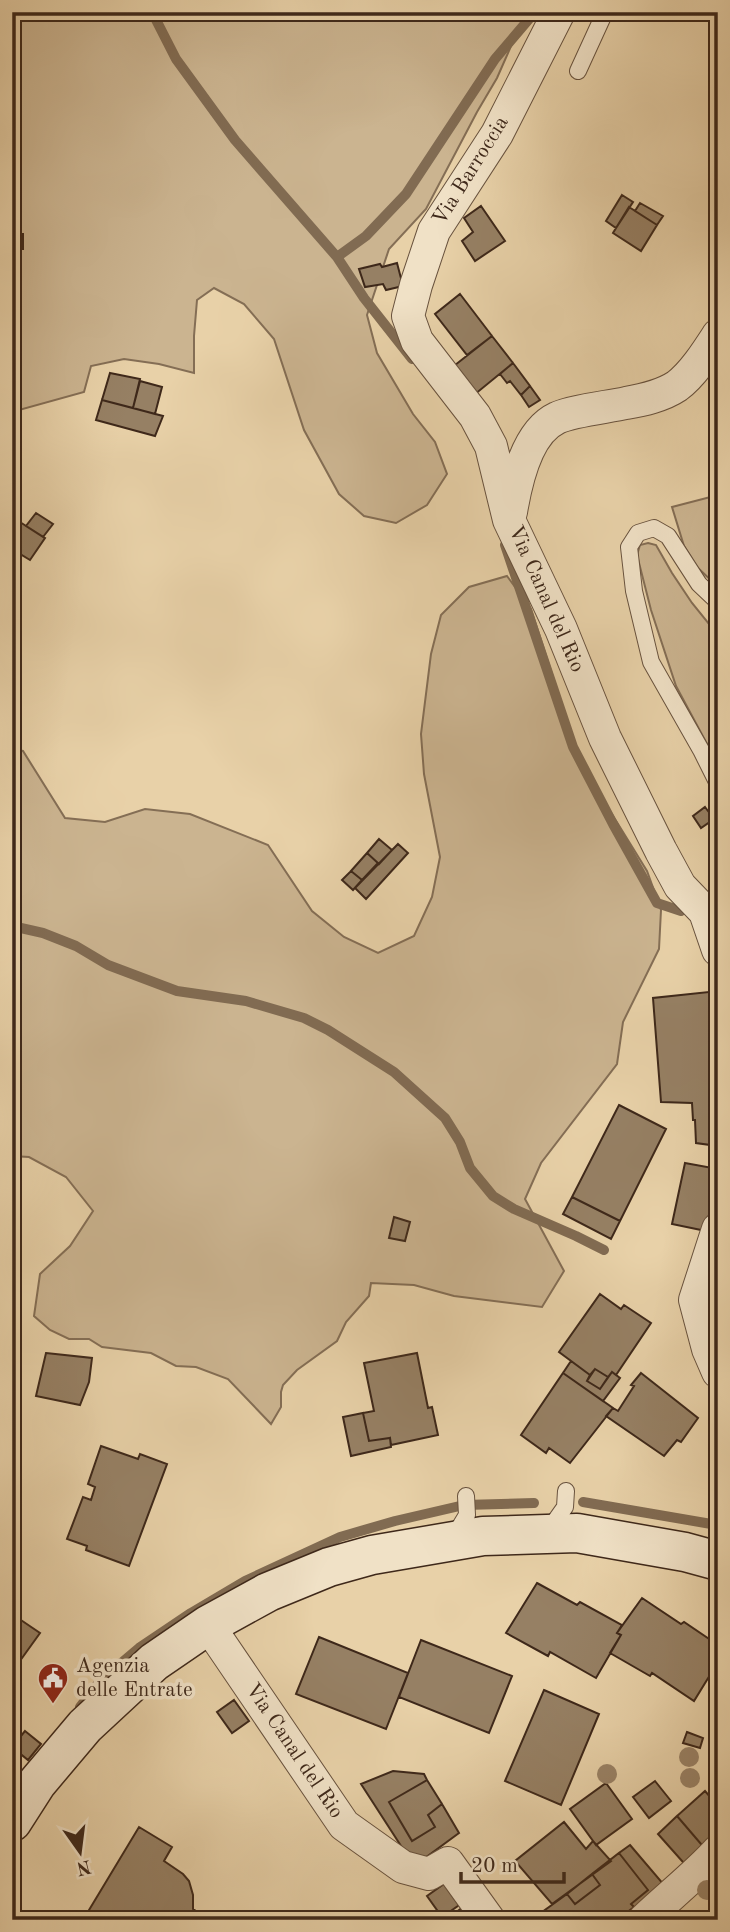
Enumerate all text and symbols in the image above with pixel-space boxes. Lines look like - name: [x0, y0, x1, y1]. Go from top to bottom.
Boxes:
- street label: Via Barroccia: [429, 113, 513, 229]
- street label: Via Canal del Rio: [504, 522, 588, 676]
- place label: Agenzia delle Entrate: [76, 1656, 193, 1701]
- public building icon: Agenzia delle Entrate: [36, 1661, 70, 1705]
- street label: Via Canal del Rio: [241, 1680, 347, 1822]
- north arrow: [46, 1816, 116, 1886]
- scale bar: [461, 1841, 564, 1885]
- text: N: [74, 1855, 93, 1877]
- text: 20 m: [471, 1856, 518, 1877]

